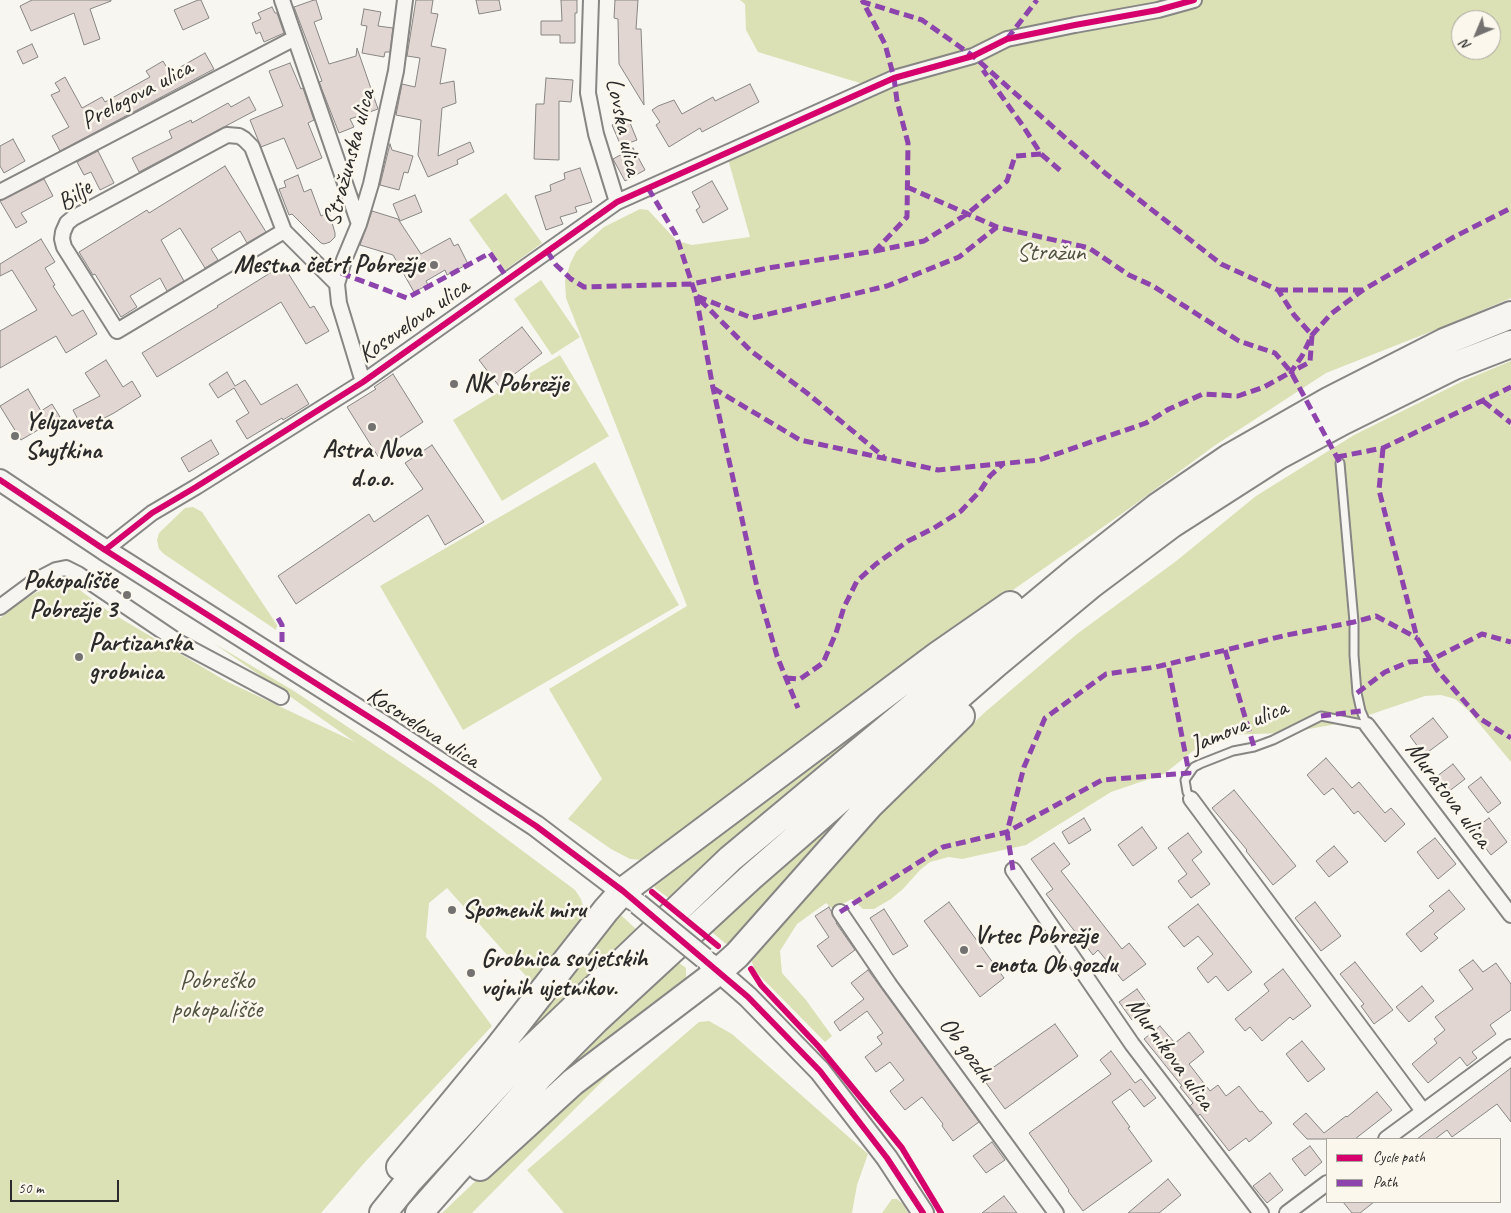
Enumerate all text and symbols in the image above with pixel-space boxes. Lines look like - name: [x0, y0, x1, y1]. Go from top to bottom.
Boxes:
- north arrow: [1451, 10, 1501, 60]
- text: N: [1457, 36, 1475, 54]
- street label: Prelogova ulica: [76, 53, 198, 137]
- street label: Lovska ulica: [598, 75, 648, 179]
- street label: Stražunska ulica: [317, 86, 383, 230]
- street label: Bilje: [52, 174, 98, 218]
- park label: Stražun: [1016, 238, 1086, 268]
- place label: Mestna četrt Pobrežje: [234, 250, 424, 280]
- marker: Mestna četrt Pobrežje: [428, 259, 440, 271]
- street label: Kosovelova ulica: [353, 272, 475, 370]
- place label: NK Pobrežje: [464, 369, 568, 399]
- marker: NK Pobrežje: [448, 378, 460, 390]
- place label: Yelyzaveta Snytkina: [25, 407, 112, 466]
- marker: Astra Nova d.o.o.: [366, 421, 378, 433]
- marker: Yelyzaveta Snytkina: [9, 430, 21, 442]
- place label: Astra Nova d.o.o.: [323, 435, 421, 494]
- place label: Pokopališče Pobrežje 3: [24, 566, 117, 625]
- marker: Pokopališče Pobrežje 3: [121, 589, 133, 601]
- place label: Partizanska grobnica: [89, 628, 192, 687]
- marker: Partizanska grobnica: [73, 651, 85, 663]
- street label: Kosovelova ulica: [361, 680, 485, 776]
- street label: Jamova ulica: [1186, 693, 1292, 761]
- street label: Muratova ulica: [1398, 736, 1498, 854]
- place label: Spomenik miru: [462, 895, 586, 925]
- marker: Spomenik miru: [446, 904, 458, 916]
- place label: Vrtec Pobrežje - enota Ob gozdu: [974, 921, 1117, 980]
- place label: Grobnica sovjetskih vojnih ujetnikov.: [481, 944, 647, 1003]
- marker: Vrtec Pobrežje - enota Ob gozdu: [958, 944, 970, 956]
- park label: Pobreško pokopališče: [172, 966, 262, 1025]
- marker: Grobnica sovjetskih vojnih ujetnikov.: [465, 967, 477, 979]
- street label: Murnikova ulica: [1119, 992, 1221, 1116]
- street label: Ob gozdu: [932, 1011, 1000, 1089]
- legend: [1326, 1138, 1501, 1203]
- text: Cycle path: [1373, 1148, 1425, 1167]
- scale bar: [12, 1170, 121, 1202]
- text: Path: [1373, 1173, 1398, 1192]
- text: 50 m: [18, 1179, 44, 1198]

